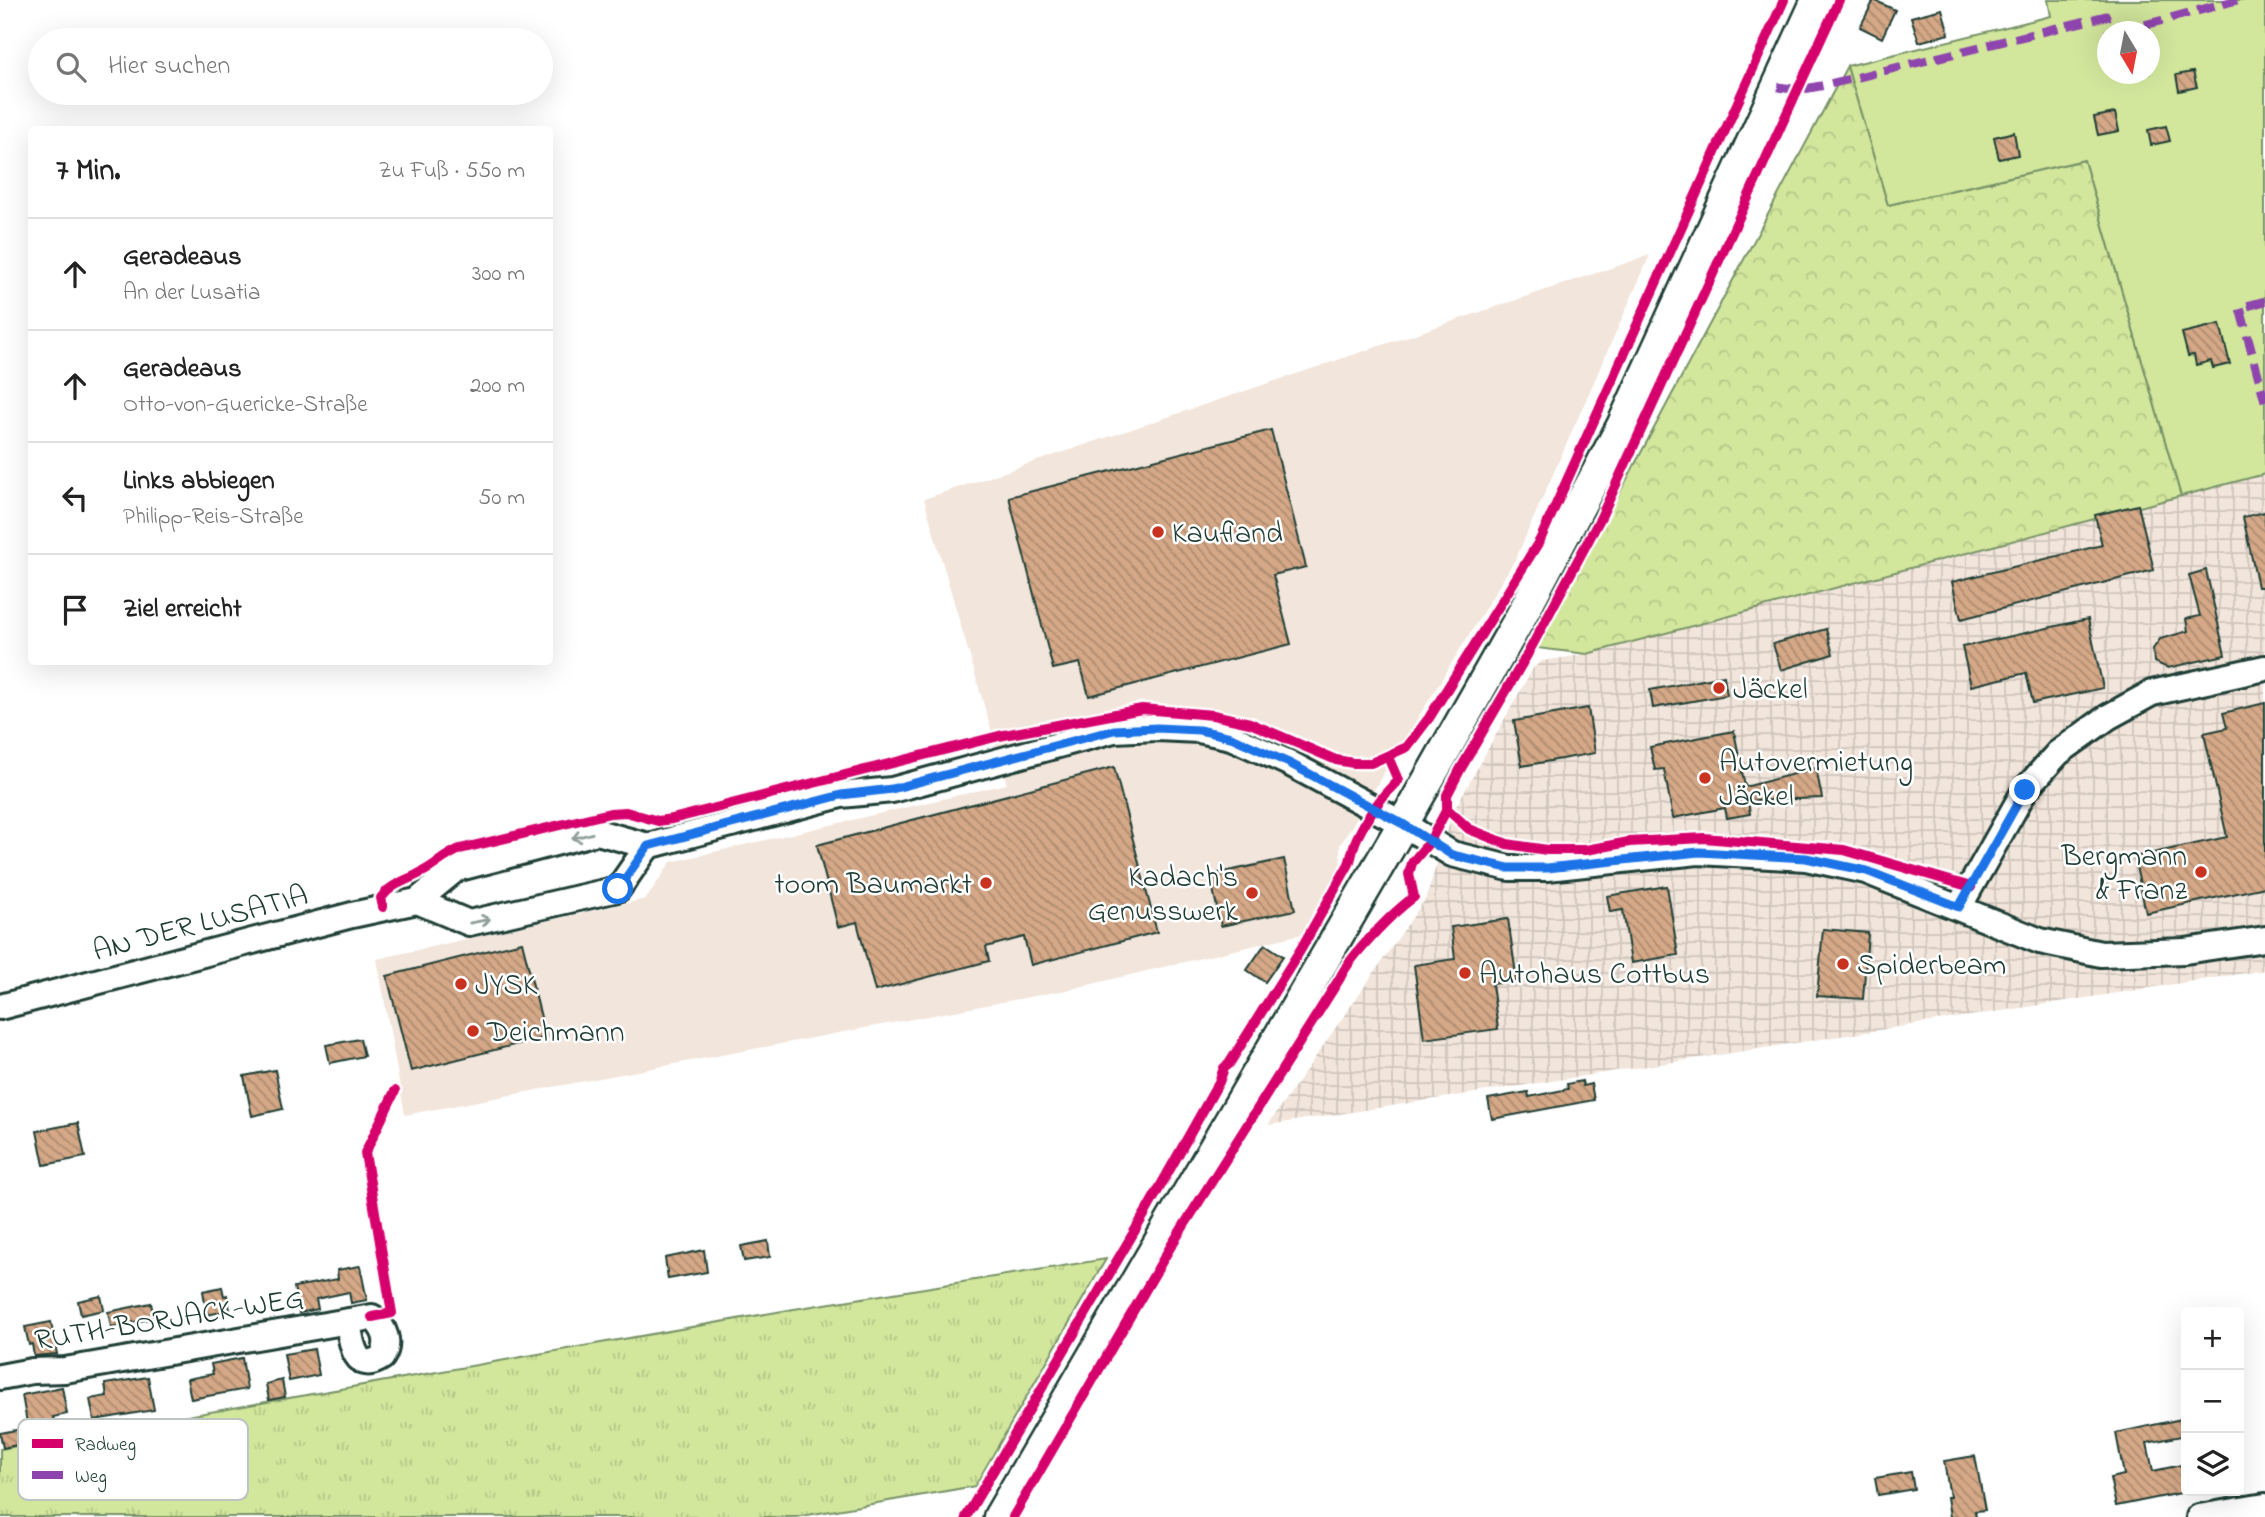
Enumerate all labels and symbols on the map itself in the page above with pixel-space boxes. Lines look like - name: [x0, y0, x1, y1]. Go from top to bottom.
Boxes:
- north arrow: [2097, 21, 2160, 84]
- place label: Kaufland: [1172, 513, 1283, 557]
- marker: Kaufland: [1150, 524, 1166, 540]
- place label: Jäckel: [1733, 669, 1808, 713]
- marker: Jäckel: [1711, 680, 1727, 696]
- place label: Autovermietung Jäckel: [1719, 742, 1913, 820]
- marker: Autovermietung Jäckel: [1697, 770, 1713, 786]
- route end: [2009, 774, 2040, 805]
- one-way arrow: [571, 830, 594, 843]
- place label: Bergmann & Franz: [2061, 836, 2187, 914]
- place label: Kadach's Genusswerk: [1088, 857, 1239, 935]
- place label: toom Baumarkt: [774, 864, 972, 908]
- marker: Bergmann & Franz: [2193, 864, 2209, 880]
- route start: [602, 873, 633, 904]
- street label: AN DER LUSATIA: [88, 875, 313, 975]
- marker: toom Baumarkt: [978, 875, 994, 891]
- marker: Kadach's Genusswerk: [1244, 885, 1260, 901]
- one-way arrow: [469, 913, 491, 926]
- place label: Spiderbeam: [1857, 945, 2006, 989]
- place label: Autohaus Cottbus: [1479, 954, 1710, 998]
- marker: Spiderbeam: [1835, 956, 1851, 972]
- place label: JYSK: [475, 965, 538, 1009]
- marker: Autohaus Cottbus: [1457, 965, 1473, 981]
- marker: JYSK: [453, 976, 469, 992]
- place label: Deichmann: [486, 1012, 625, 1056]
- marker: Deichmann: [465, 1023, 481, 1039]
- street label: RUTH-BORJACK-WEG: [32, 1278, 307, 1364]
- legend: [18, 1419, 248, 1500]
- text: Radweg: [75, 1432, 136, 1461]
- text: Weg: [75, 1464, 107, 1493]

